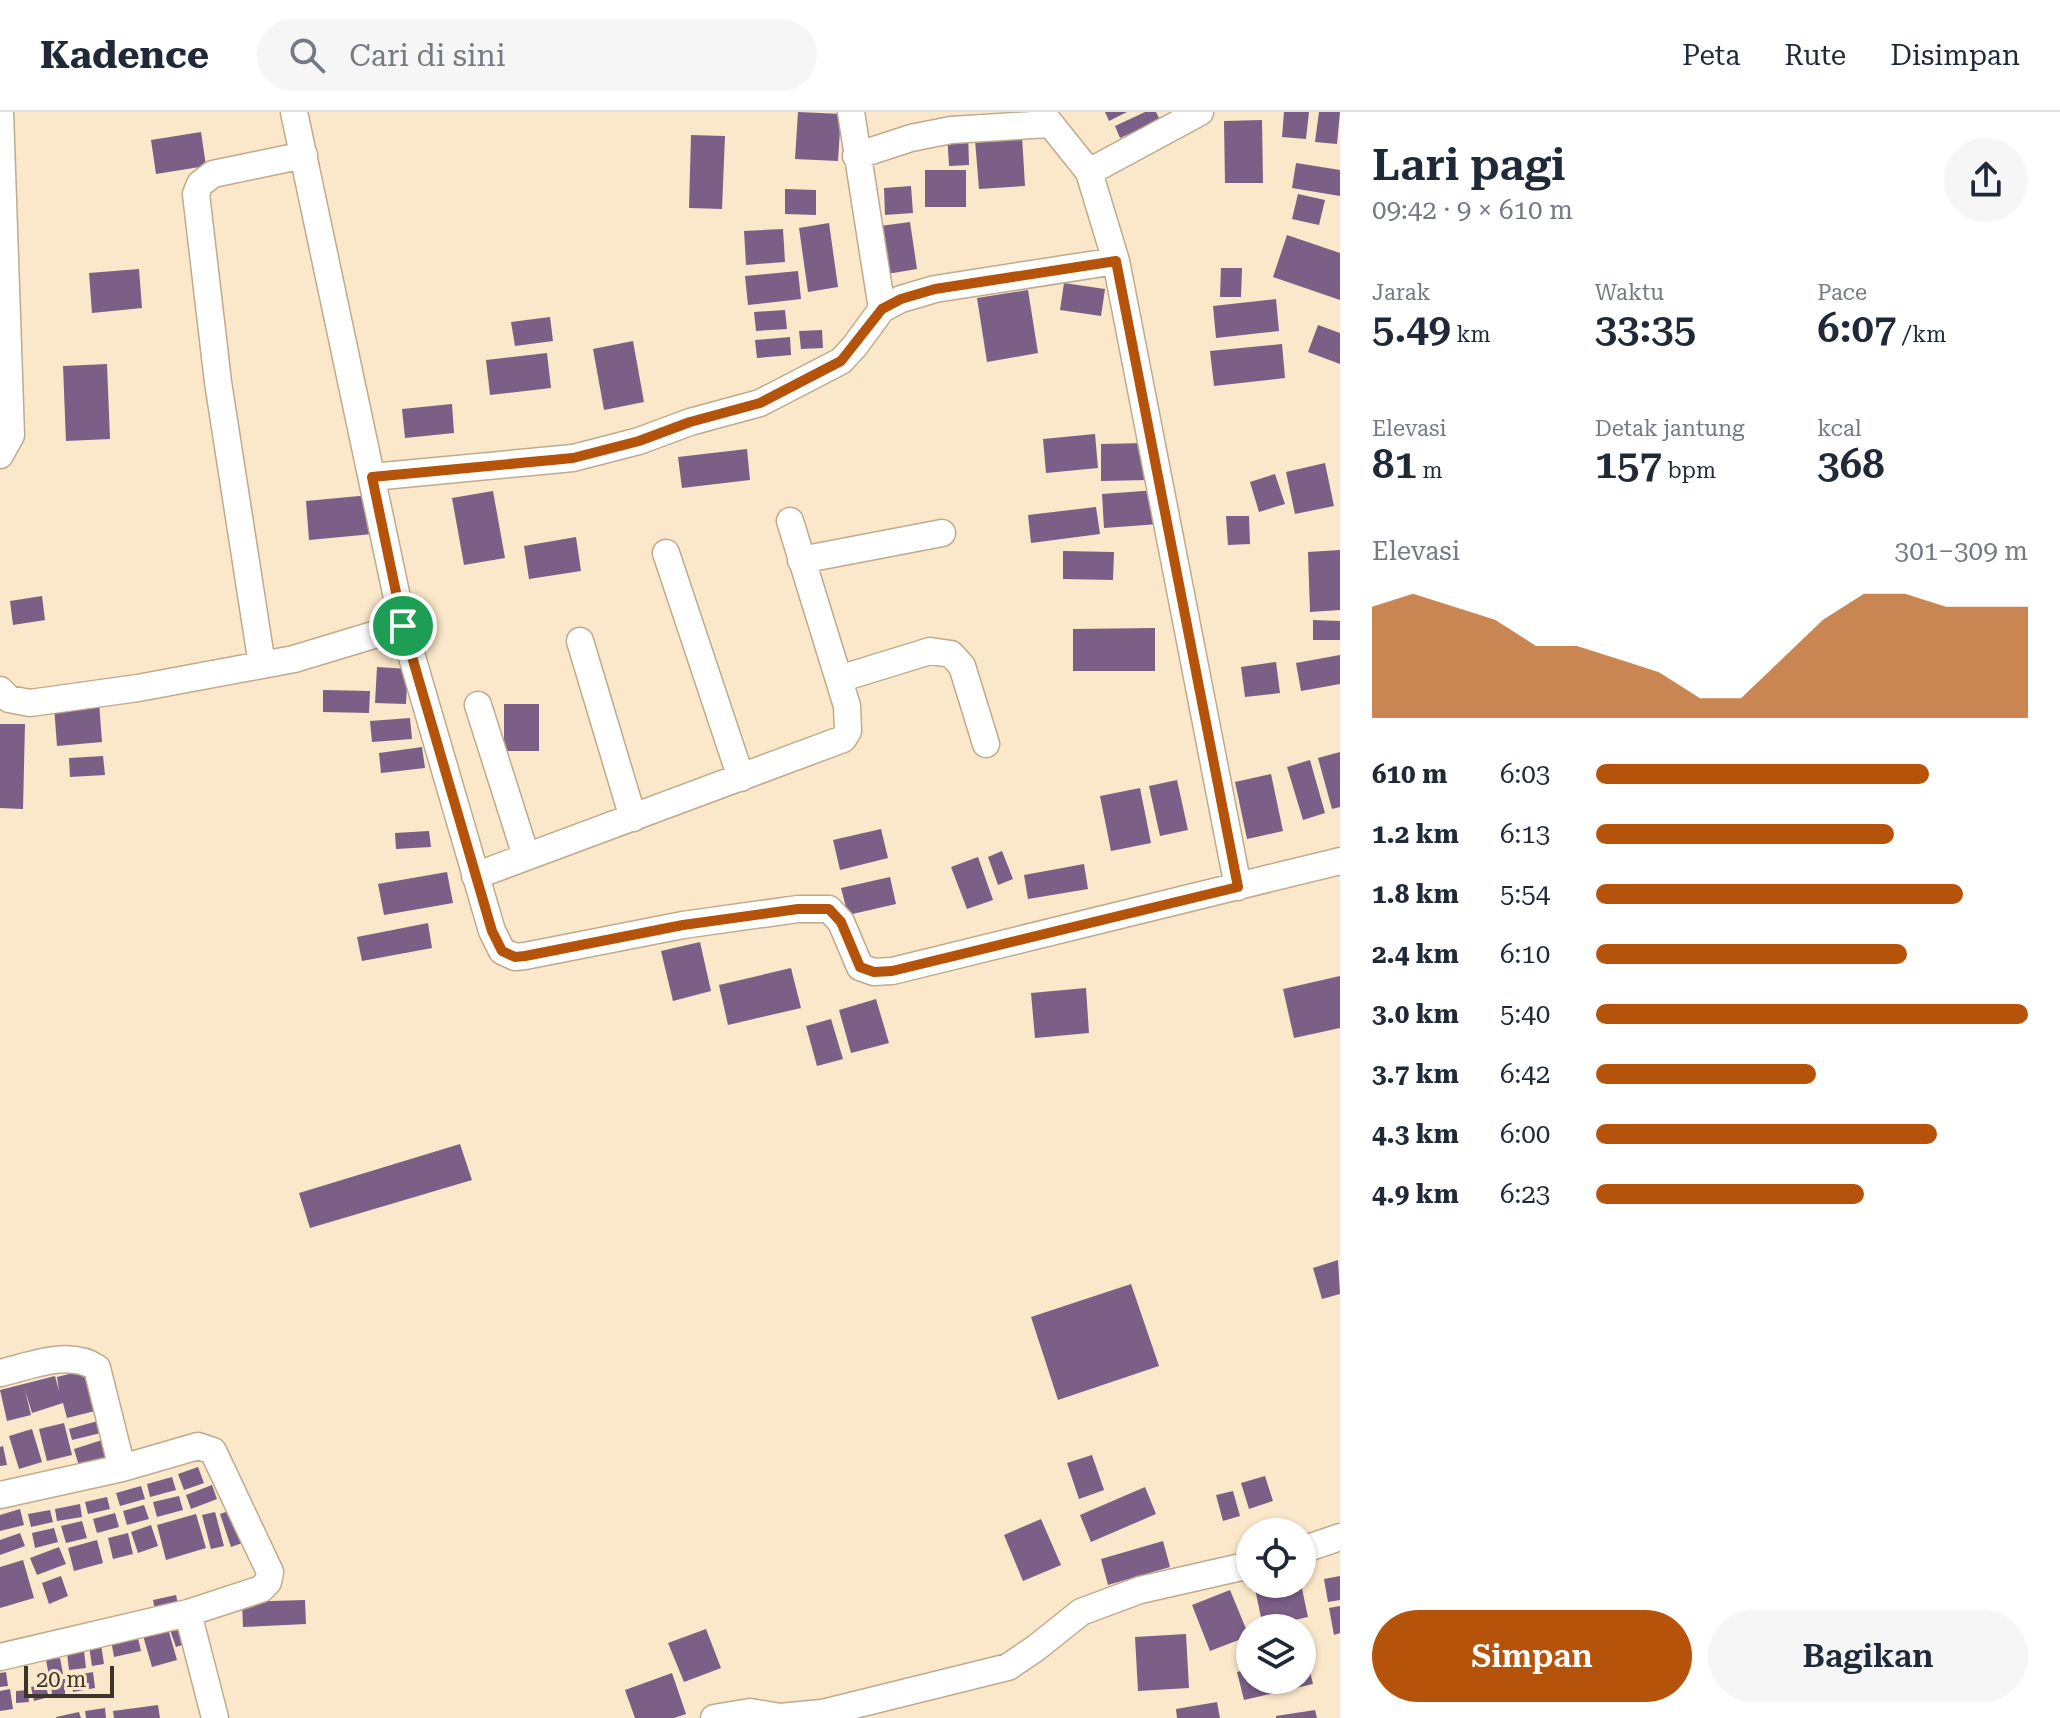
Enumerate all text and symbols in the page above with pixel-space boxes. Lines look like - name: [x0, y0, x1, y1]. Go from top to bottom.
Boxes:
- search box: [257, 19, 817, 91]
- text: Kadence: [40, 33, 209, 77]
- icon: search: [285, 33, 329, 77]
- text: Cari di sini: [349, 38, 506, 73]
- text: Peta: [1682, 39, 1740, 72]
- text: Rute: [1784, 39, 1846, 72]
- text: Disimpan: [1890, 39, 2020, 72]
- button: share: [1944, 138, 2028, 222]
- text: Lari pagi: [1372, 139, 1566, 191]
- text: 09:42 · 9 × 610 m: [1372, 195, 1573, 225]
- text: Jarak: [1372, 280, 1431, 305]
- text: Waktu: [1595, 280, 1664, 305]
- text: Pace: [1817, 280, 1867, 305]
- text: 5.49: [1372, 305, 1451, 352]
- text: 33:35: [1595, 305, 1696, 352]
- text: 6:07: [1817, 305, 1896, 352]
- text: km: [1451, 322, 1491, 347]
- text: /km: [1896, 322, 1946, 347]
- text: Elevasi: [1372, 416, 1446, 441]
- text: Detak jantung: [1595, 416, 1745, 441]
- text: kcal: [1817, 416, 1862, 441]
- text: 81: [1372, 441, 1417, 488]
- text: 157: [1595, 441, 1662, 488]
- text: 368: [1817, 441, 1885, 488]
- text: m: [1417, 458, 1442, 483]
- text: bpm: [1662, 458, 1716, 483]
- text: Elevasi: [1372, 536, 1460, 566]
- text: 301–309 m: [1895, 536, 2028, 566]
- pin: [369, 592, 437, 660]
- icon: arrive: [381, 604, 425, 648]
- text: 610 m: [1372, 759, 1447, 789]
- text: 6:03: [1500, 759, 1550, 789]
- text: 1.2 km: [1372, 819, 1459, 849]
- text: 6:13: [1500, 819, 1550, 849]
- text: 1.8 km: [1372, 879, 1459, 909]
- text: 5:54: [1500, 879, 1550, 909]
- text: 2.4 km: [1372, 939, 1459, 969]
- text: 6:10: [1500, 939, 1550, 969]
- text: 3.0 km: [1372, 999, 1459, 1029]
- text: 5:40: [1500, 999, 1550, 1029]
- text: 3.7 km: [1372, 1059, 1459, 1089]
- text: 6:42: [1500, 1059, 1550, 1089]
- text: 4.3 km: [1372, 1119, 1459, 1149]
- text: 6:00: [1500, 1119, 1550, 1149]
- text: 4.9 km: [1372, 1179, 1459, 1209]
- text: 6:23: [1500, 1179, 1550, 1209]
- map controls: [1236, 1518, 1316, 1694]
- button: locate: [1236, 1518, 1316, 1598]
- button: Simpan: [1372, 1610, 1692, 1702]
- button: Bagikan: [1708, 1610, 2028, 1702]
- button: layers: [1236, 1614, 1316, 1694]
- scale bar: [24, 1662, 114, 1698]
- text: 20 m: [36, 1667, 86, 1692]

